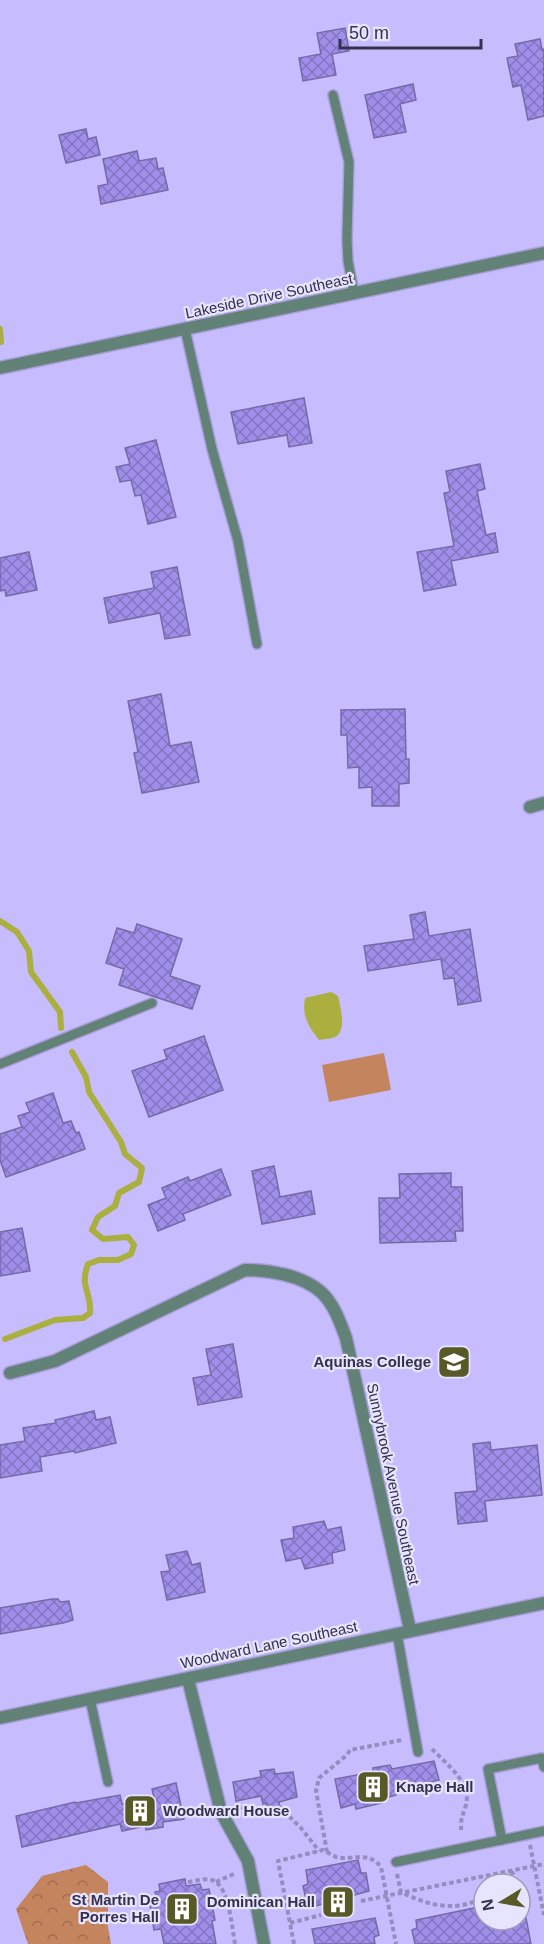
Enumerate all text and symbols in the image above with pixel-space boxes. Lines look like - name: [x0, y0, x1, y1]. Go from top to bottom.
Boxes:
- scale bar: [340, 12, 481, 50]
- text: 50 m: [349, 23, 389, 43]
- street label: Lakeside Drive Southeast: [184, 269, 355, 322]
- school or university icon: Aquinas College: [436, 1344, 472, 1380]
- place label: Aquinas College: [313, 1353, 431, 1370]
- street label: Sunnybrook Avenue Southeast: [364, 1382, 423, 1587]
- street label: Woodward Lane Southeast: [179, 1617, 360, 1672]
- building icon: Knape Hall: [355, 1769, 391, 1805]
- place label: Knape Hall: [396, 1778, 474, 1795]
- building icon: Woodward House: [122, 1793, 158, 1829]
- place label: Woodward House: [163, 1802, 289, 1819]
- north arrow: [472, 1872, 532, 1932]
- building icon: Dominican Hall: [320, 1884, 356, 1920]
- place label: St Martin De Porres Hall: [71, 1891, 159, 1925]
- building icon: St Martin De Porres Hall: [164, 1891, 200, 1927]
- place label: Dominican Hall: [207, 1893, 315, 1910]
- text: N: [478, 1897, 497, 1912]

